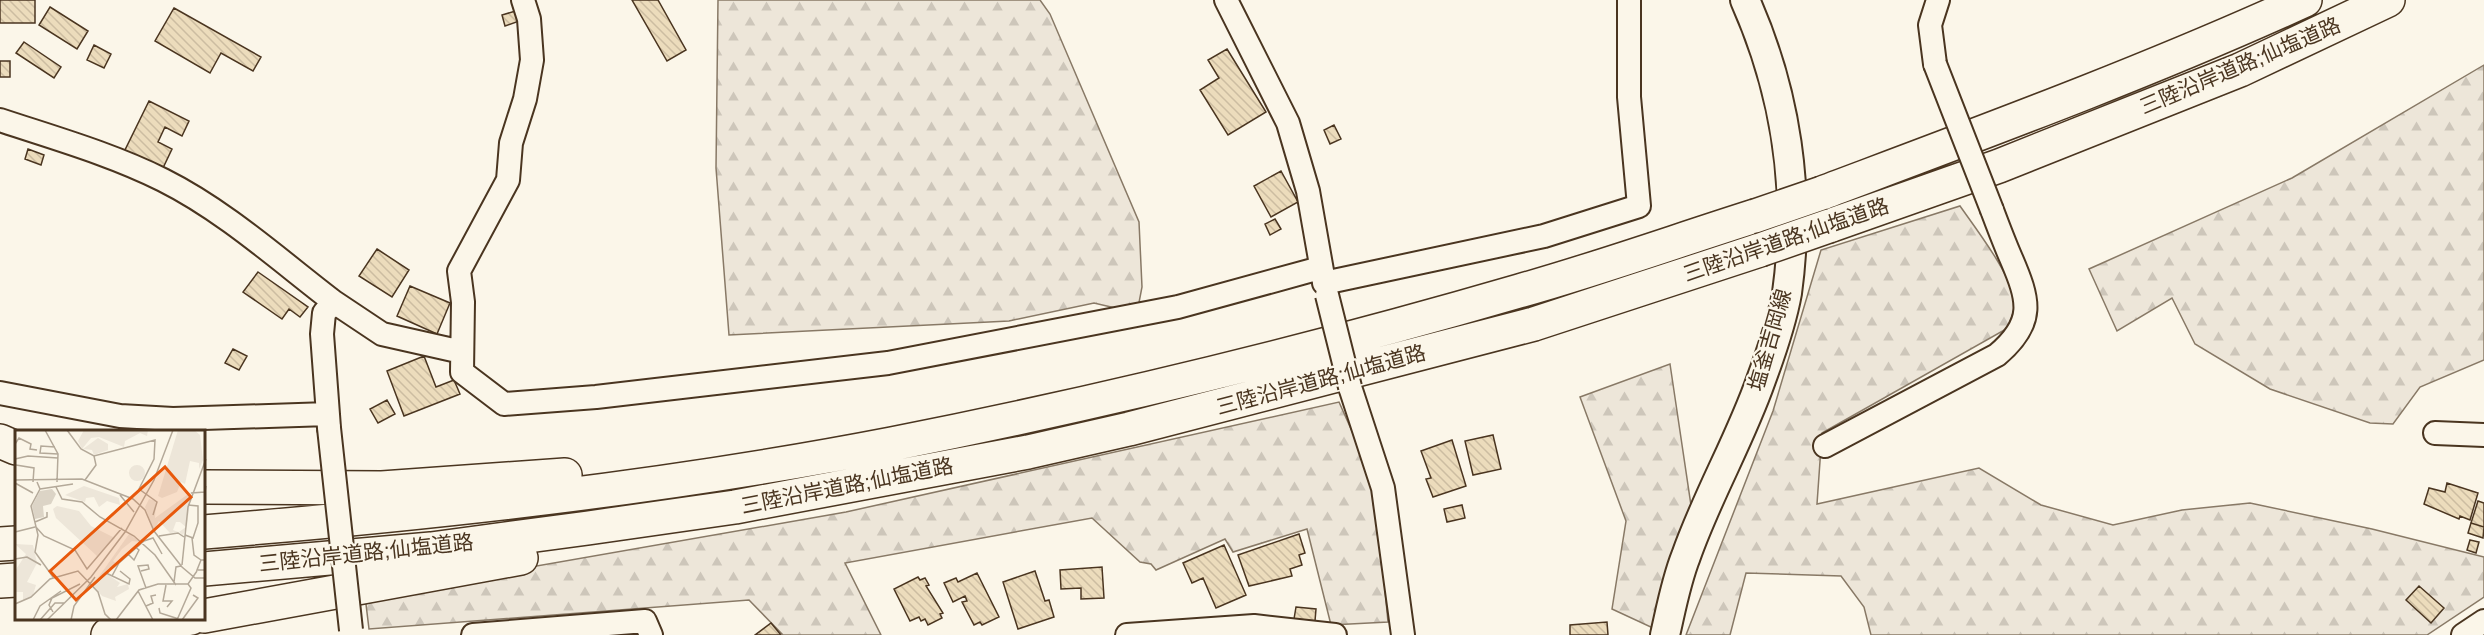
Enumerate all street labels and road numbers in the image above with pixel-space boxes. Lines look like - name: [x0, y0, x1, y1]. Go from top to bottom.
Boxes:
- street label: 三陸沿岸道路;仙塩道路: [2136, 13, 2344, 118]
- street label: 三陸沿岸道路;仙塩道路: [1680, 194, 1892, 286]
- street label: 塩釜吉岡線: [1744, 286, 1795, 393]
- street label: 三陸沿岸道路;仙塩道路: [1214, 340, 1428, 419]
- street label: 三陸沿岸道路;仙塩道路: [739, 454, 955, 517]
- street label: 三陸沿岸道路;仙塩道路: [257, 530, 474, 575]

